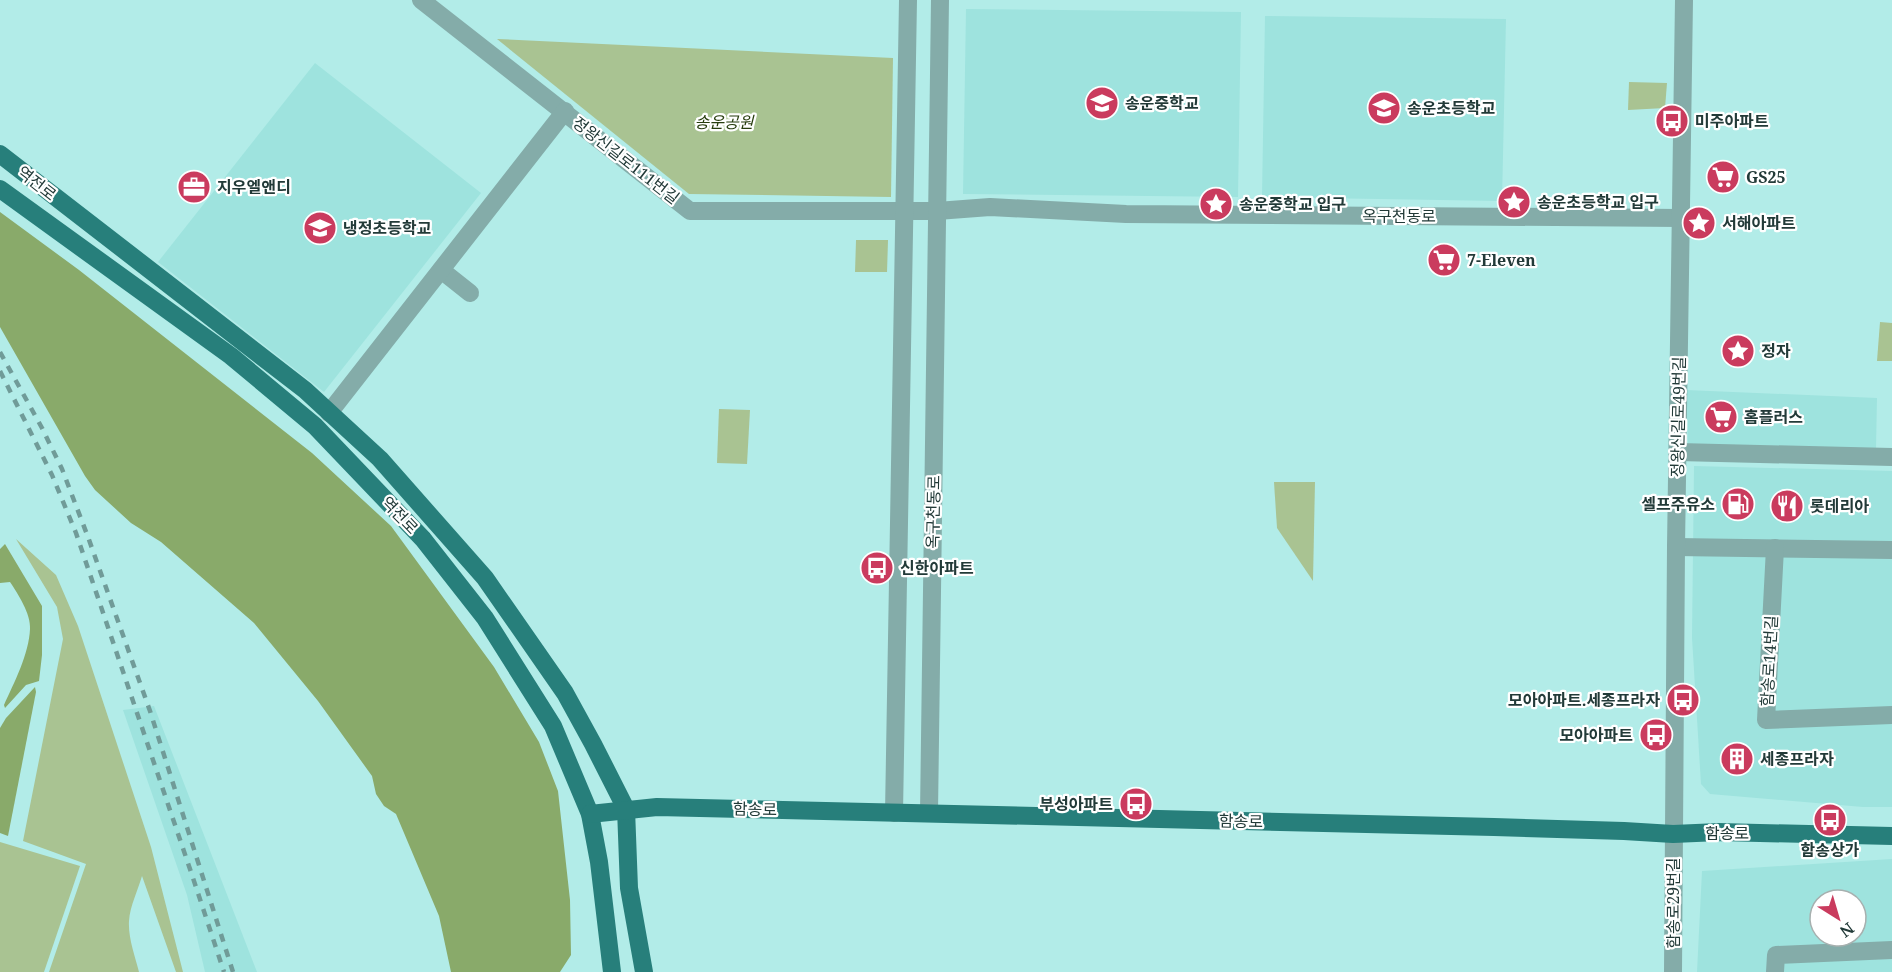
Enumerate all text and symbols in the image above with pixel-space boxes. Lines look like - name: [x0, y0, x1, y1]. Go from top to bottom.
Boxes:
- school or university icon: 송운중학교: [1084, 85, 1120, 121]
- school or university icon: 송운초등학교: [1366, 90, 1402, 126]
- place label: 송운중학교: [1125, 92, 1199, 114]
- place label: 송운초등학교: [1407, 97, 1496, 119]
- bus stop icon: 미주아파트: [1654, 103, 1690, 139]
- place label: 미주아파트: [1695, 110, 1769, 132]
- street label: 정왕신길로111번길: [568, 111, 684, 209]
- park label: 송운공원: [695, 111, 755, 133]
- supermarket icon: GS25: [1705, 159, 1741, 195]
- street label: 역전로: [13, 161, 61, 205]
- place label: GS25: [1746, 166, 1786, 188]
- office icon: 지우엘앤디: [176, 169, 212, 205]
- place label: 지우엘앤디: [217, 176, 291, 198]
- place icon: 송운초등학교 입구: [1496, 184, 1532, 220]
- place icon: 송운중학교 입구: [1198, 186, 1234, 222]
- place label: 송운초등학교 입구: [1537, 191, 1659, 213]
- place label: 송운중학교 입구: [1239, 193, 1346, 215]
- street label: 옥구천동로: [1362, 205, 1436, 227]
- place icon: 서해아파트: [1681, 205, 1717, 241]
- school or university icon: 냉정초등학교: [302, 210, 338, 246]
- place label: 서해아파트: [1722, 212, 1796, 234]
- place label: 냉정초등학교: [343, 217, 432, 239]
- supermarket icon: 7-Eleven: [1426, 242, 1462, 278]
- place label: 7-Eleven: [1467, 249, 1536, 271]
- place icon: 정자: [1720, 333, 1756, 369]
- place label: 정자: [1761, 340, 1791, 362]
- street label: 정왕신길로49번길: [1666, 356, 1690, 478]
- supermarket icon: 홈플러스: [1703, 399, 1739, 435]
- place label: 홈플러스: [1744, 406, 1803, 428]
- street label: 옥구천동로: [921, 475, 945, 549]
- fuel station icon: 셀프주유소: [1720, 486, 1756, 522]
- restaurant icon: 롯데리아: [1769, 488, 1805, 524]
- street label: 역전로: [377, 491, 423, 539]
- place label: 셀프주유소: [1641, 493, 1715, 515]
- place label: 롯데리아: [1810, 495, 1869, 517]
- bus stop icon: 신한아파트: [859, 550, 895, 586]
- place label: 신한아파트: [900, 557, 974, 579]
- street label: 함송로14번길: [1756, 615, 1782, 707]
- bus stop icon: 모아아파트.세종프라자: [1665, 682, 1701, 718]
- place label: 모아아파트.세종프라자: [1508, 689, 1660, 711]
- bus stop icon: 모아아파트: [1638, 717, 1674, 753]
- place label: 모아아파트: [1559, 724, 1633, 746]
- building icon: 세종프라자: [1719, 741, 1755, 777]
- place label: 세종프라자: [1760, 748, 1834, 770]
- bus stop icon: 부성아파트: [1118, 786, 1154, 822]
- place label: 부성아파트: [1039, 793, 1113, 815]
- street label: 함송로: [733, 798, 778, 820]
- bus stop icon: 함송상가: [1812, 802, 1848, 838]
- street label: 함송로: [1219, 810, 1264, 832]
- street label: 함송로: [1705, 822, 1749, 844]
- place label: 함송상가: [1801, 839, 1860, 861]
- street label: 함송로29번길: [1662, 857, 1684, 949]
- north arrow: [1808, 888, 1868, 948]
- text: N: [1835, 917, 1859, 943]

